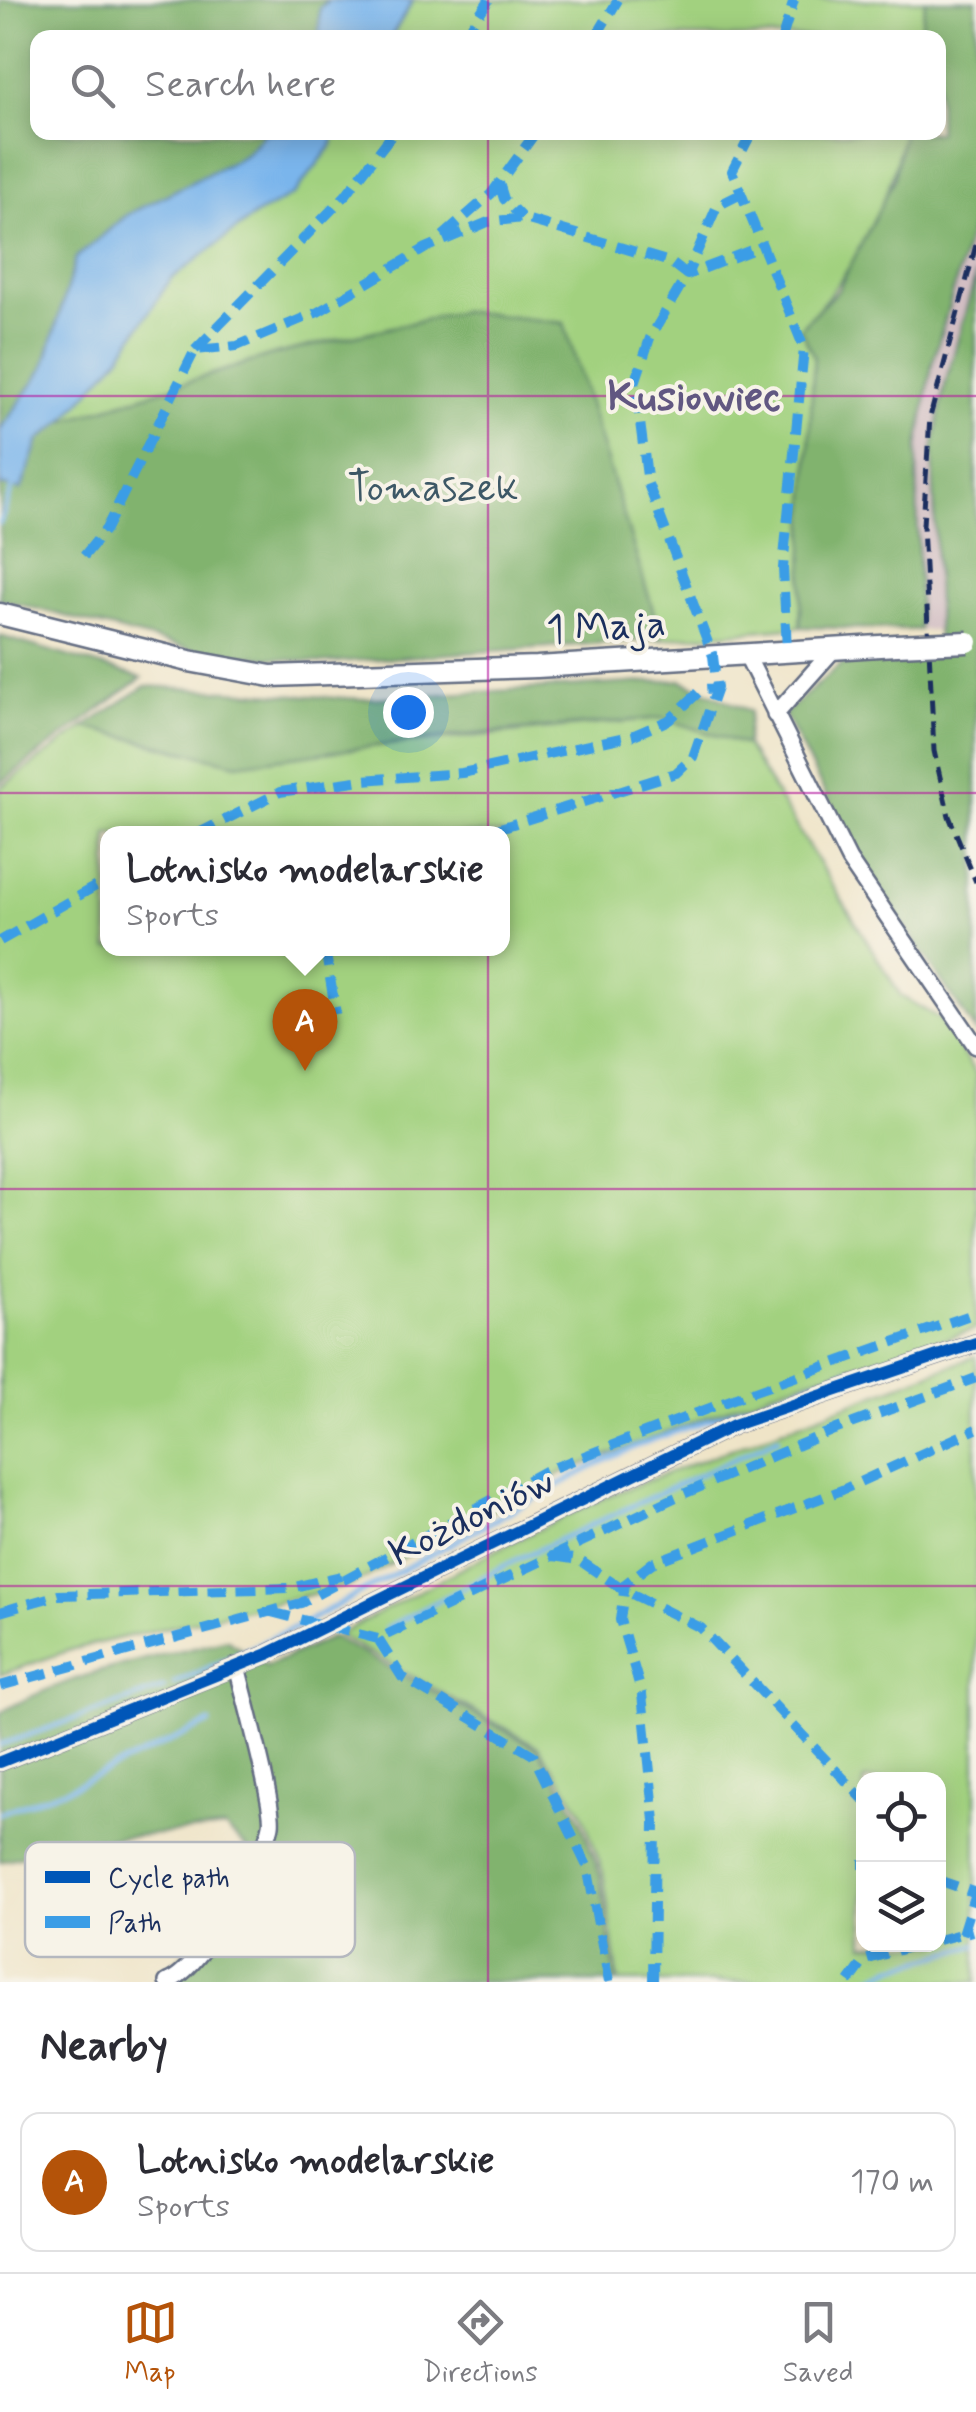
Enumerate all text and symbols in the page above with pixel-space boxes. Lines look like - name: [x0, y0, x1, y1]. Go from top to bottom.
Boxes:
- search box: [30, 30, 946, 140]
- icon: search: [65, 58, 120, 113]
- text: Search here: [145, 61, 336, 110]
- district label: Kusiowiec: [608, 371, 780, 426]
- park label: Tomaszek: [348, 463, 518, 515]
- street label: 1 Maja: [545, 599, 667, 657]
- your location: [383, 687, 434, 738]
- popup: [100, 826, 510, 956]
- text: Lotnisko modelarskie: [126, 846, 484, 895]
- text: Sports: [126, 895, 219, 937]
- pin: A: [272, 988, 338, 1071]
- street label: Kożdoniów: [381, 1456, 563, 1580]
- map controls: [856, 1772, 946, 1952]
- button: locate: [856, 1772, 946, 1862]
- legend: [25, 1842, 355, 1957]
- text: Cycle path: [108, 1861, 230, 1898]
- button: layers: [856, 1862, 946, 1952]
- text: Path: [108, 1906, 162, 1943]
- text: Nearby: [40, 2020, 168, 2075]
- text: Lotnisko modelarskie: [137, 2137, 495, 2186]
- text: A: [64, 2161, 85, 2203]
- text: 170 m: [850, 2161, 934, 2203]
- text: Sports: [137, 2186, 230, 2228]
- tab: Map: [123, 2295, 178, 2392]
- tab: Directions: [423, 2295, 538, 2392]
- tab: Saved: [783, 2295, 853, 2392]

